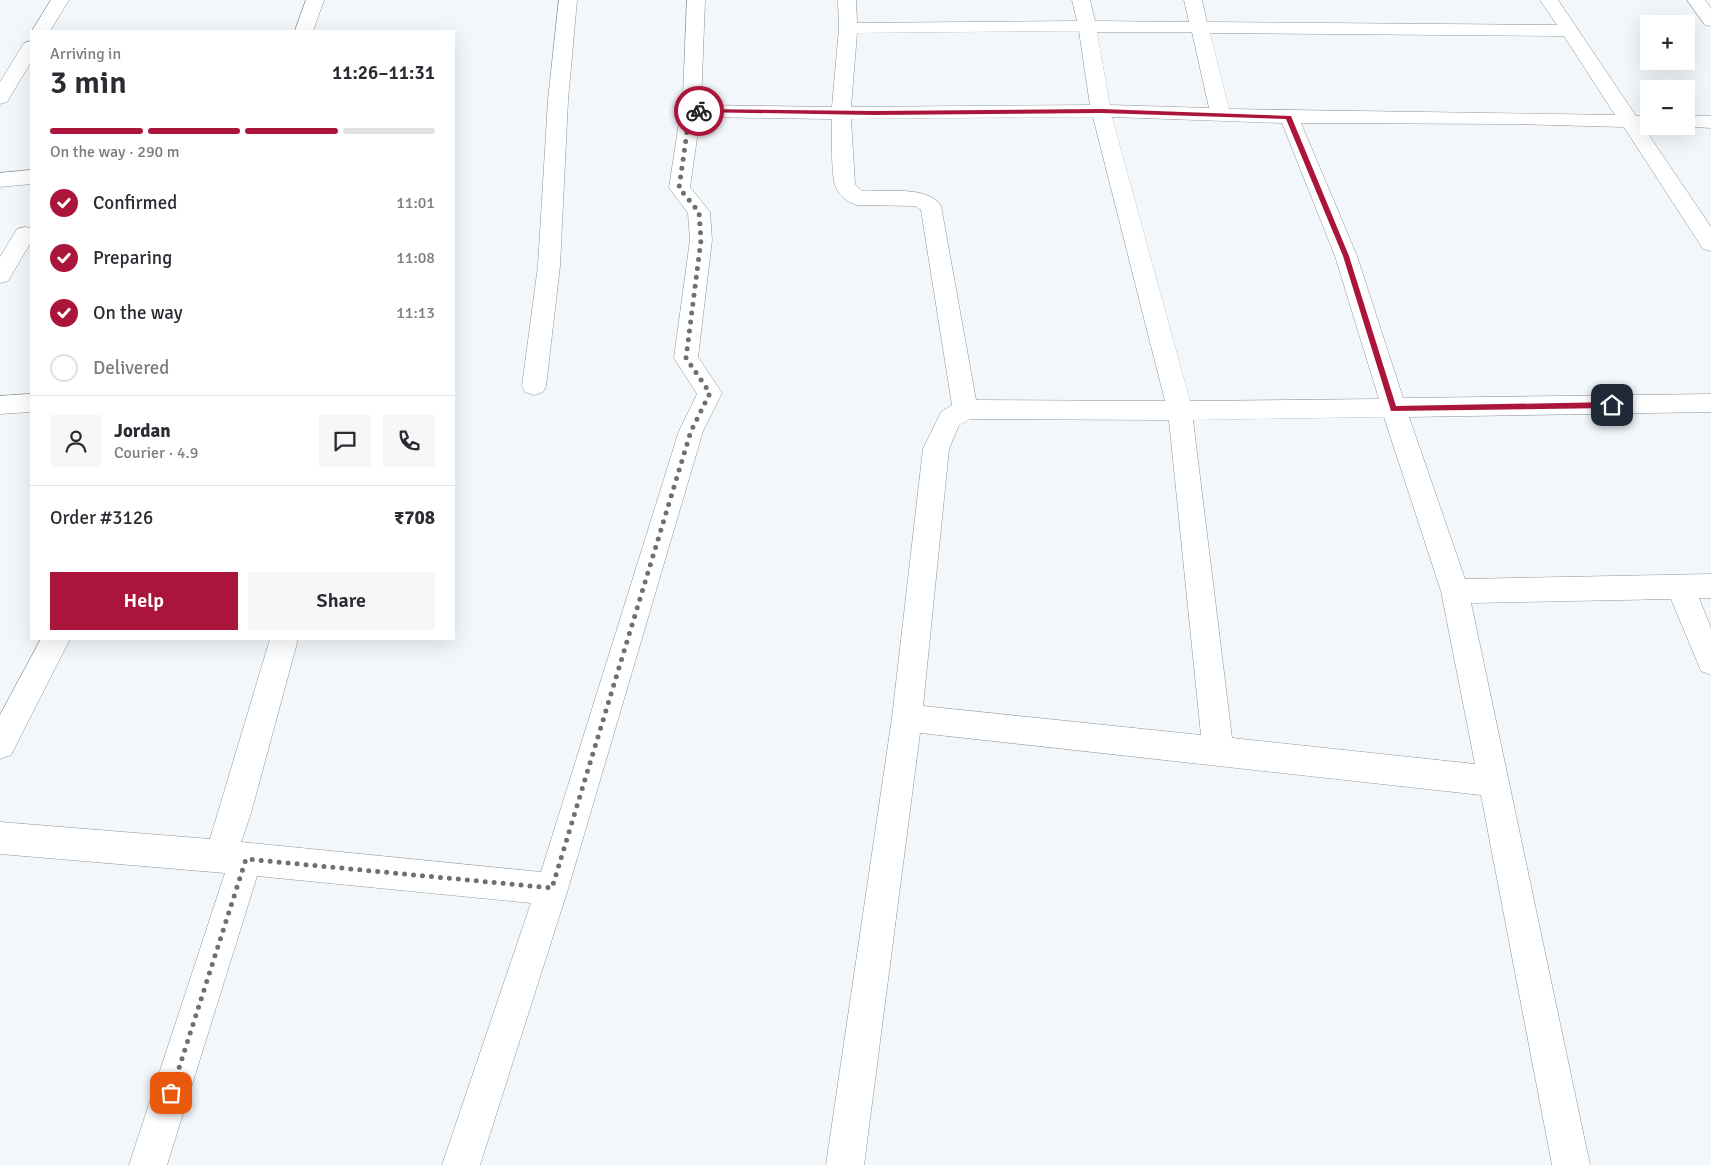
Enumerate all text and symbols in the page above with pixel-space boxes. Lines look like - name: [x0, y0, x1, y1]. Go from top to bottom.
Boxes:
- map controls: [1640, 15, 1695, 135]
- button: +: [1640, 15, 1695, 70]
- text: Arriving in: [50, 44, 121, 64]
- text: 11:26–11:31: [332, 61, 435, 85]
- text: 3 min: [50, 63, 127, 102]
- button: −: [1640, 80, 1695, 135]
- courier: [674, 86, 724, 136]
- icon: bike: [685, 97, 713, 125]
- text: On the way · 290 m: [50, 142, 180, 162]
- icon: check: [50, 189, 78, 217]
- text: Confirmed: [93, 191, 177, 215]
- text: 11:01: [396, 193, 435, 213]
- icon: check: [50, 244, 78, 272]
- text: Preparing: [93, 246, 172, 270]
- text: 11:08: [396, 248, 435, 268]
- icon: check: [50, 299, 78, 327]
- text: On the way: [93, 301, 183, 325]
- text: 11:13: [396, 303, 435, 323]
- text: Delivered: [93, 356, 169, 380]
- pin: [1591, 384, 1633, 426]
- icon: home: [1598, 391, 1626, 419]
- button: person: [50, 415, 102, 467]
- button: chat: [319, 415, 371, 467]
- button: phone: [383, 415, 435, 467]
- text: Jordan: [114, 419, 171, 443]
- text: Courier · 4.9: [114, 443, 198, 463]
- text: Order #3126: [50, 506, 153, 530]
- text: ₹708: [394, 506, 435, 530]
- button: Help: [50, 572, 238, 630]
- button: Share: [248, 572, 435, 630]
- pin: [150, 1072, 192, 1114]
- icon: bag: [157, 1079, 185, 1107]

